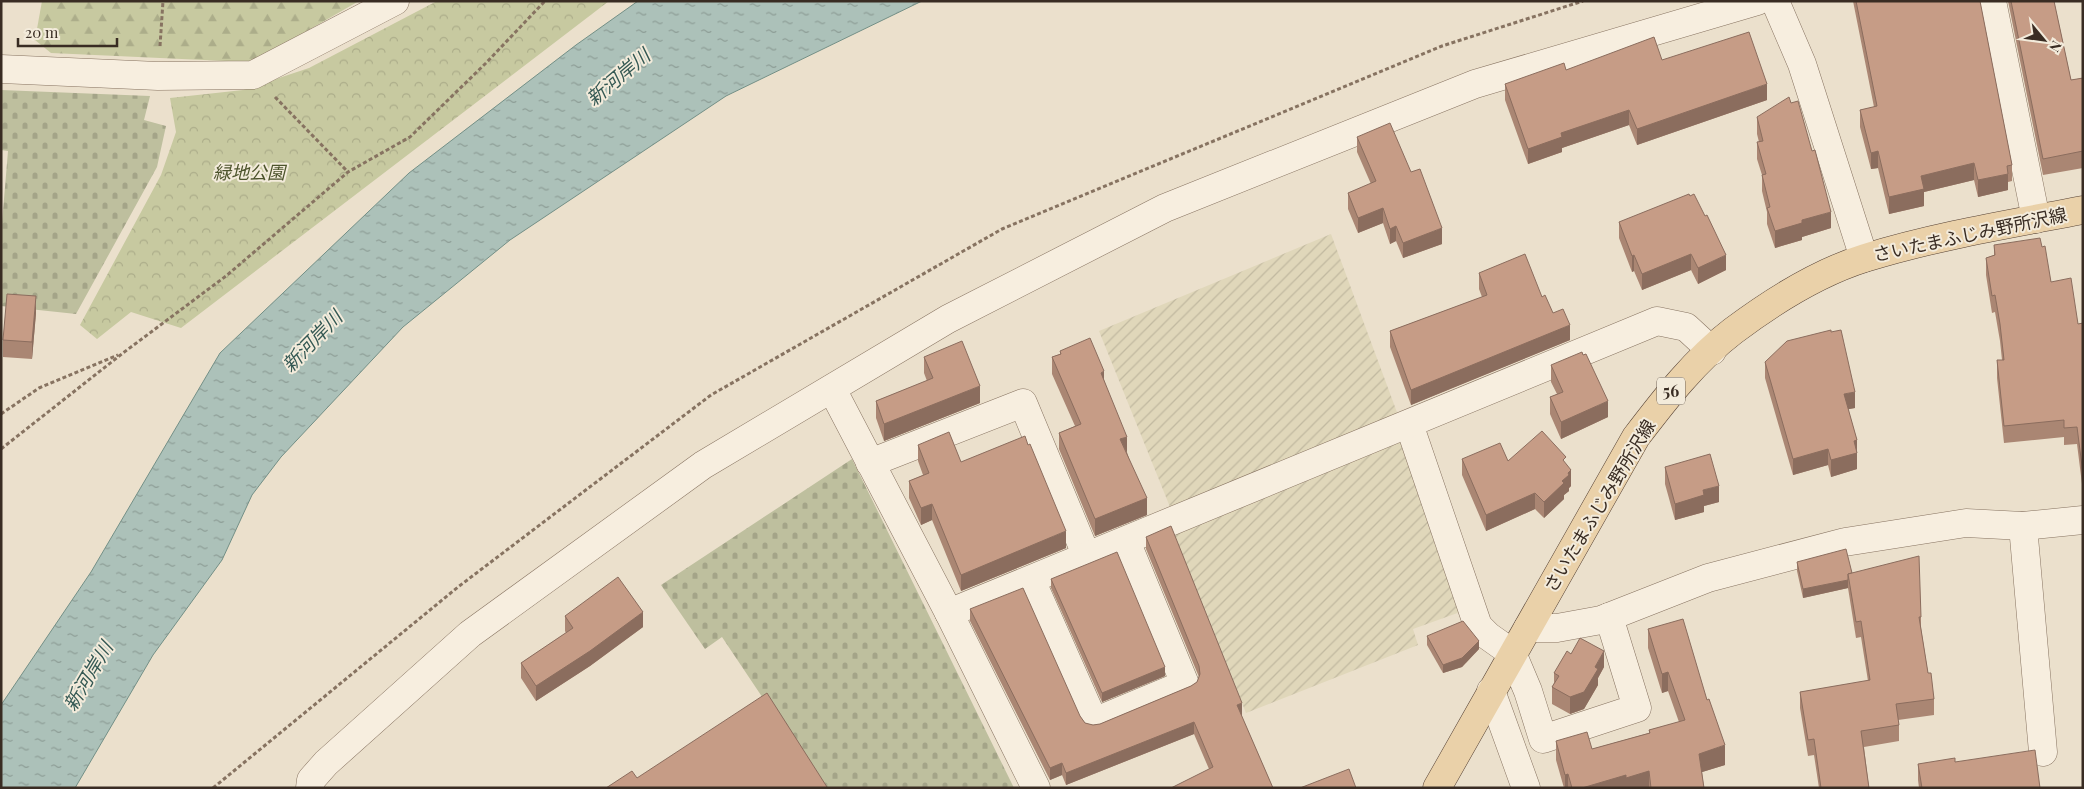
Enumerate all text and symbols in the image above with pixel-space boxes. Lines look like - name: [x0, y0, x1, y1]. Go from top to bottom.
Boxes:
- scale bar: [18, 15, 116, 47]
- north arrow: [2019, 15, 2069, 65]
- text: 20 m: [25, 22, 59, 42]
- text: N: [2045, 38, 2067, 56]
- water label: 新河岸川: [580, 41, 656, 111]
- park label: 緑地公園: [213, 160, 288, 184]
- street label: さいたまふじみ野所沢線: [1871, 202, 2069, 266]
- water label: 新河岸川: [276, 303, 348, 377]
- road number: 56: [1657, 378, 1685, 404]
- street label: さいたまふじみ野所沢線: [1538, 415, 1660, 596]
- water label: 新河岸川: [56, 635, 119, 715]

